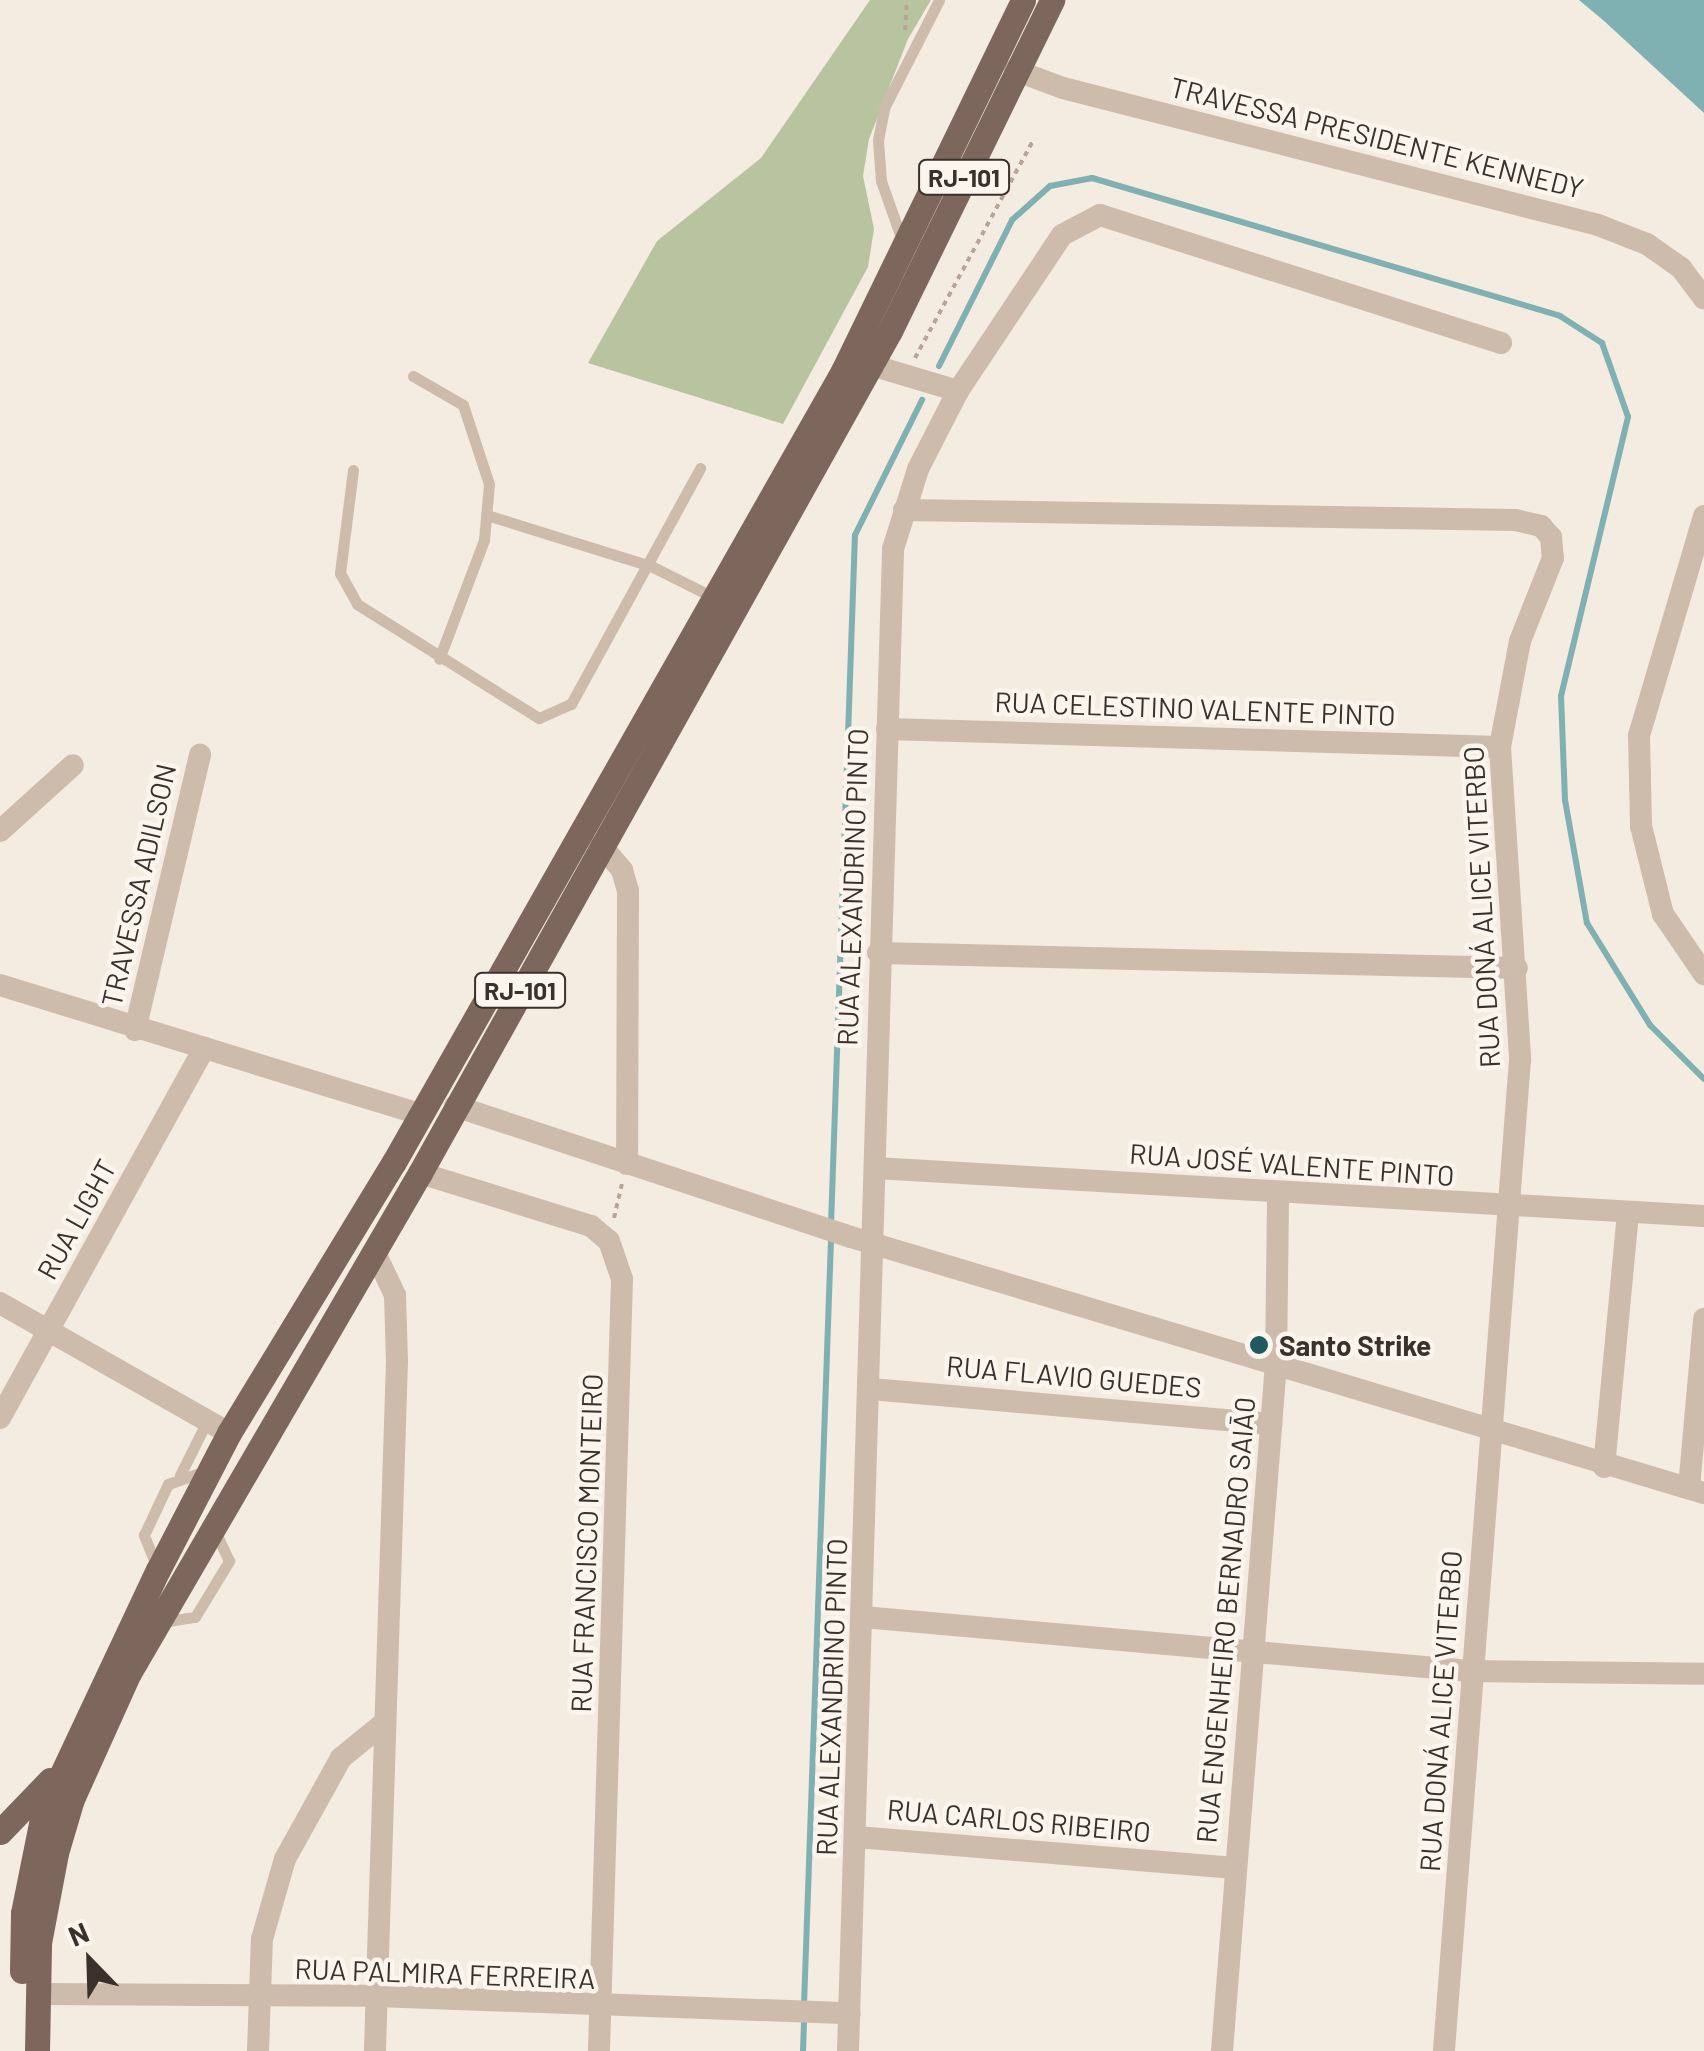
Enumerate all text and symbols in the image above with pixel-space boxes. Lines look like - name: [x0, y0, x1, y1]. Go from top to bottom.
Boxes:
- street label: TRAVESSA PRESIDENTE KENNEDY: [1167, 69, 1587, 205]
- road number: RJ-101: [916, 157, 1012, 197]
- street label: RUA CELESTINO VALENTE PINTO: [994, 684, 1396, 732]
- street label: RUA ALEXANDRINO PINTO: [830, 728, 874, 1046]
- street label: RUA DONÁ ALICE VITERBO: [1456, 745, 1506, 1069]
- street label: TRAVESSA ADILSON: [94, 760, 182, 1010]
- road number: RJ-101: [472, 970, 568, 1010]
- street label: RUA JOSÉ VALENTE PINTO: [1128, 1136, 1456, 1192]
- street label: RUA LIGHT: [29, 1153, 123, 1285]
- place label: Santo Strike: [1279, 1328, 1431, 1362]
- marker: Santo Strike: [1248, 1334, 1270, 1356]
- street label: RUA FLAVIO GUEDES: [945, 1348, 1203, 1404]
- street label: RUA FRANCISCO MONTEIRO: [563, 1373, 609, 1713]
- street label: RUA ENGENHEIRO BERNADRO SAIĀ0: [1189, 1396, 1261, 1844]
- street label: RUA ALEXANDRINO PINTO: [809, 1538, 853, 1856]
- street label: RUA DONÁ ALICE VITERBO: [1412, 1549, 1468, 1873]
- street label: RUA CARLOS RIBEIRO: [886, 1792, 1152, 1848]
- north arrow: [40, 1911, 140, 2011]
- text: N: [63, 1914, 93, 1953]
- street label: RUA PALMIRA FERREIRA: [294, 1951, 596, 1995]

